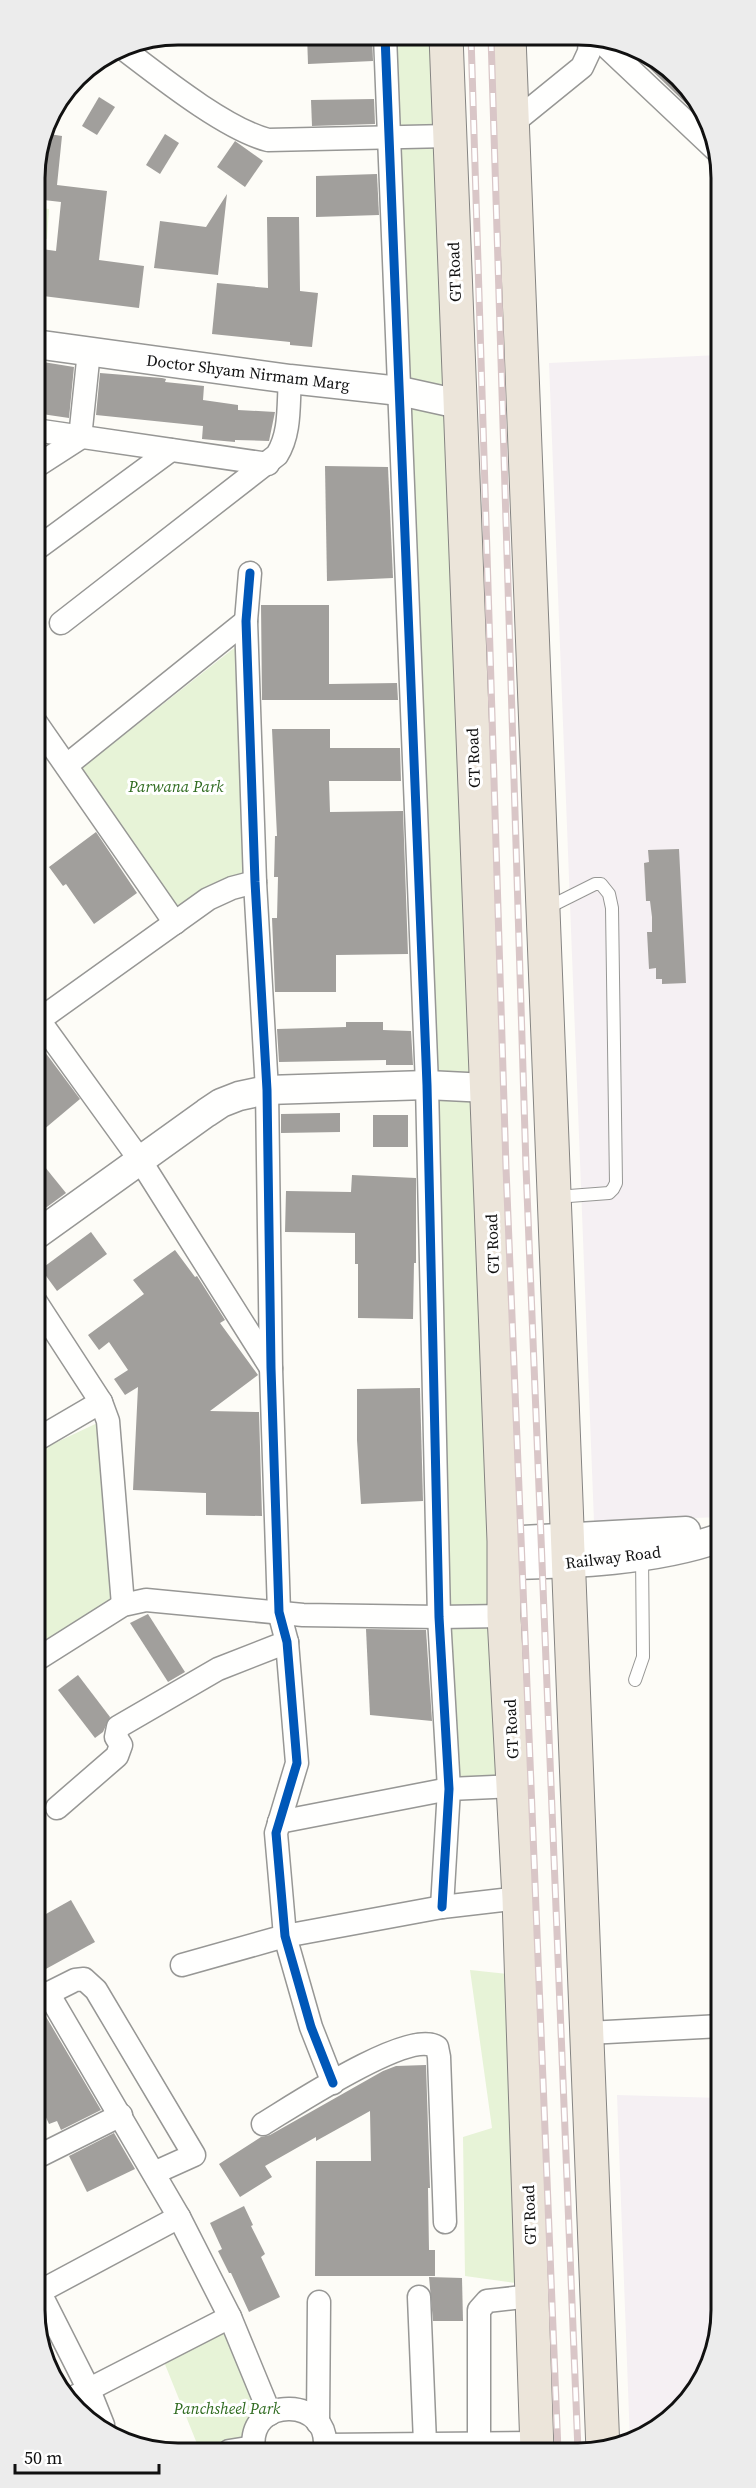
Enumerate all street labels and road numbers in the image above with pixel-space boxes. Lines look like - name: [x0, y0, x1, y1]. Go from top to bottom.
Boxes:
- street label: GT Road: [442, 242, 466, 302]
- street label: Doctor Shyam Nirmam Marg: [145, 349, 351, 395]
- street label: GT Road: [461, 728, 485, 788]
- street label: GT Road: [480, 1214, 504, 1274]
- street label: Railway Road: [564, 1540, 662, 1574]
- street label: GT Road: [498, 1698, 524, 1760]
- street label: GT Road: [517, 2185, 541, 2245]

